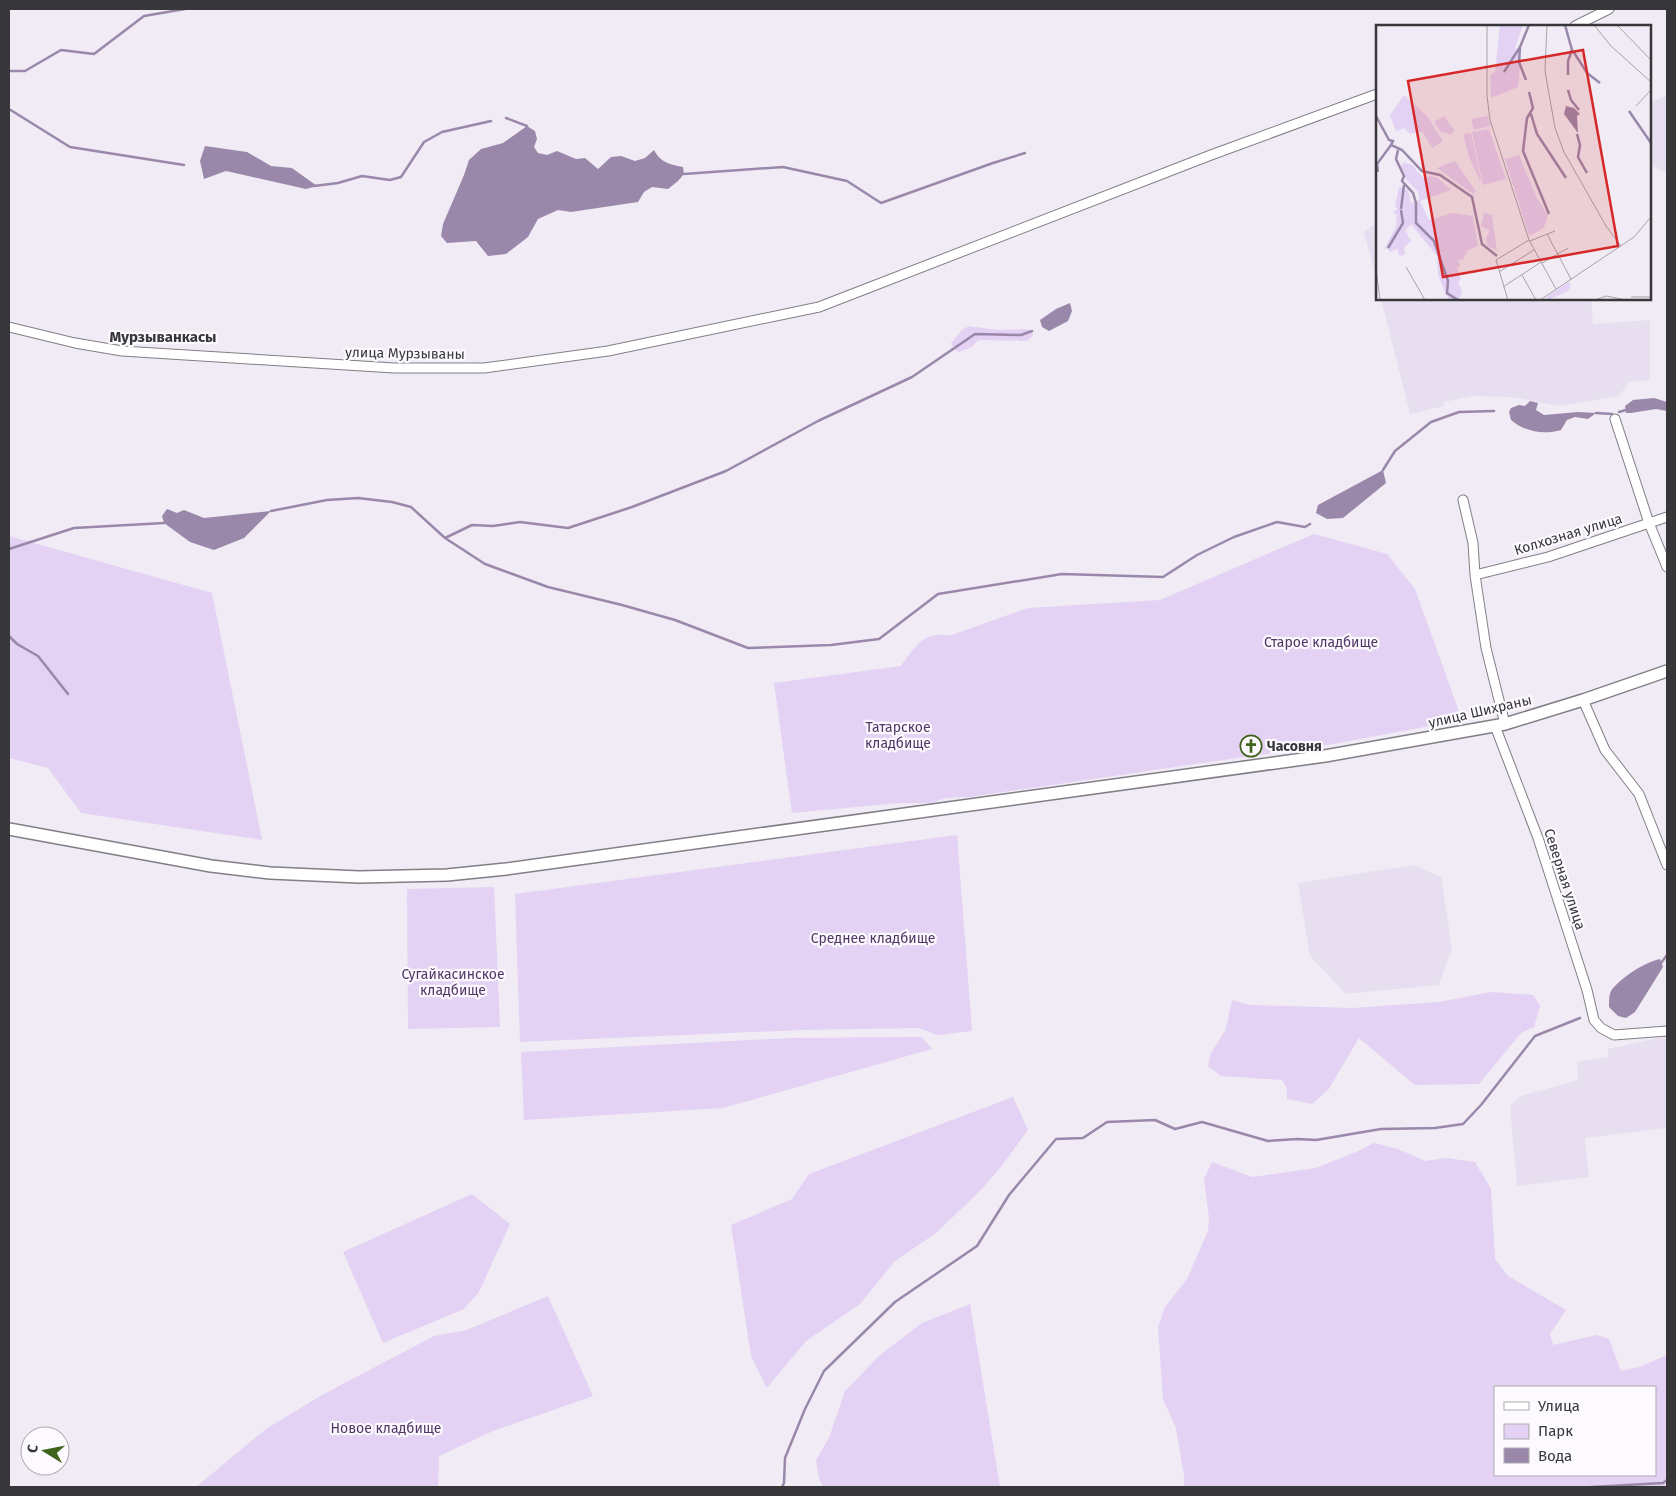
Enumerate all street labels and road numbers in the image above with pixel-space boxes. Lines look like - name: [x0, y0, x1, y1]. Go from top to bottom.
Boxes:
- street label: улица Мурзываны: [345, 344, 465, 363]
- street label: Колхозная улица: [1512, 510, 1624, 559]
- street label: улица Шихраны: [1427, 691, 1533, 732]
- street label: Северная улица: [1540, 826, 1589, 932]

